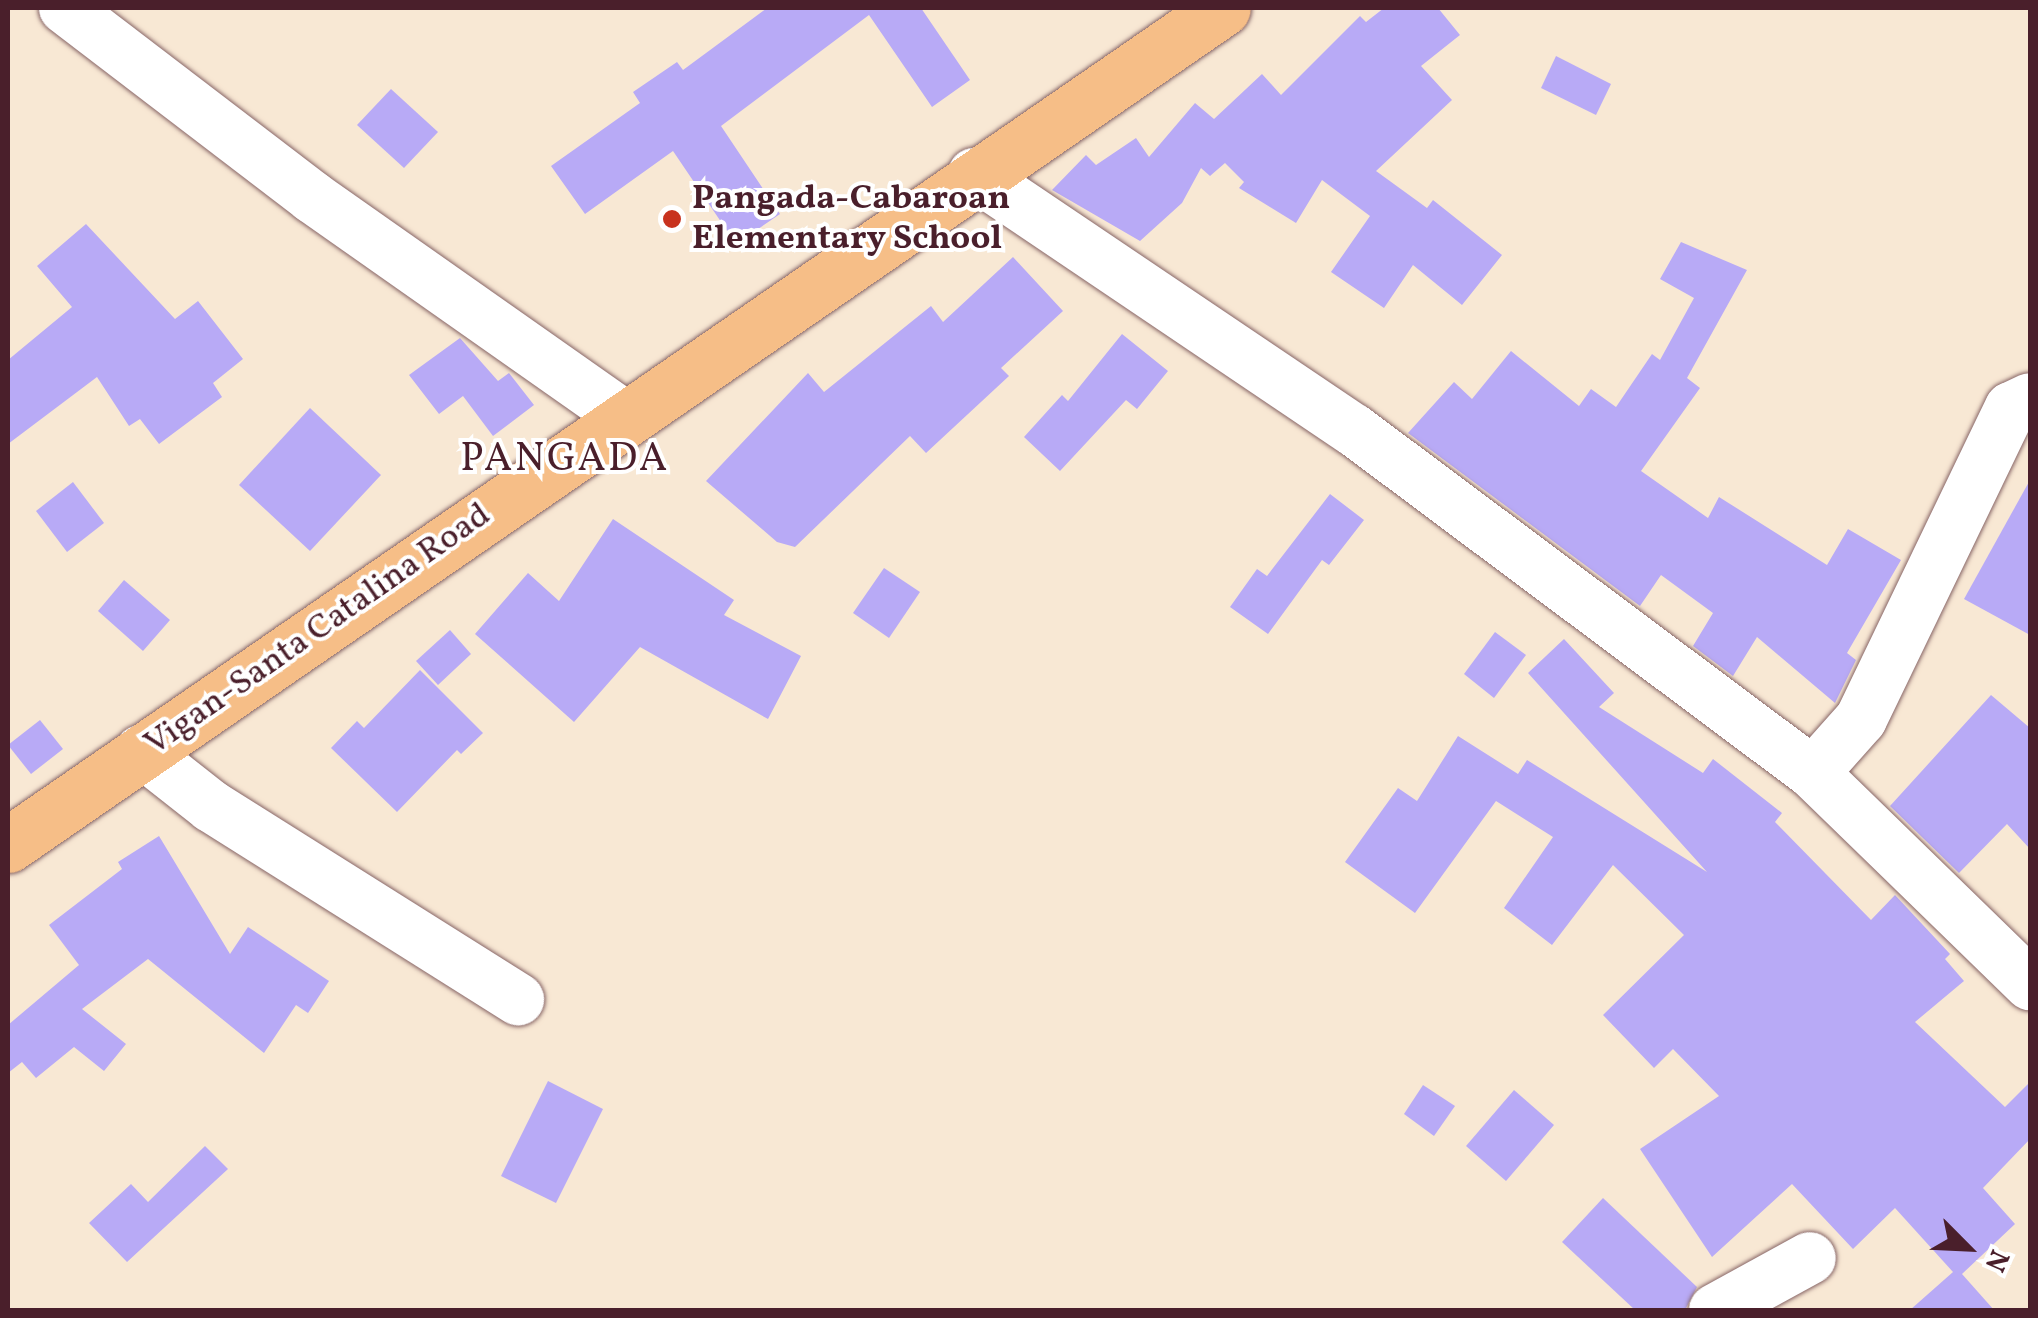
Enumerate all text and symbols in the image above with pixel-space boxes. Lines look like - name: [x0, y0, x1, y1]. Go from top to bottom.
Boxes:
- place label: Pangada-Cabaroan Elementary School: [692, 178, 1010, 260]
- marker: Pangada-Cabaroan Elementary School: [661, 208, 683, 230]
- district label: PANGADA: [460, 436, 670, 484]
- street label: Vigan-Santa Catalina Road: [137, 494, 499, 766]
- north arrow: [1918, 1198, 2018, 1298]
- text: N: [1974, 1243, 2018, 1278]

